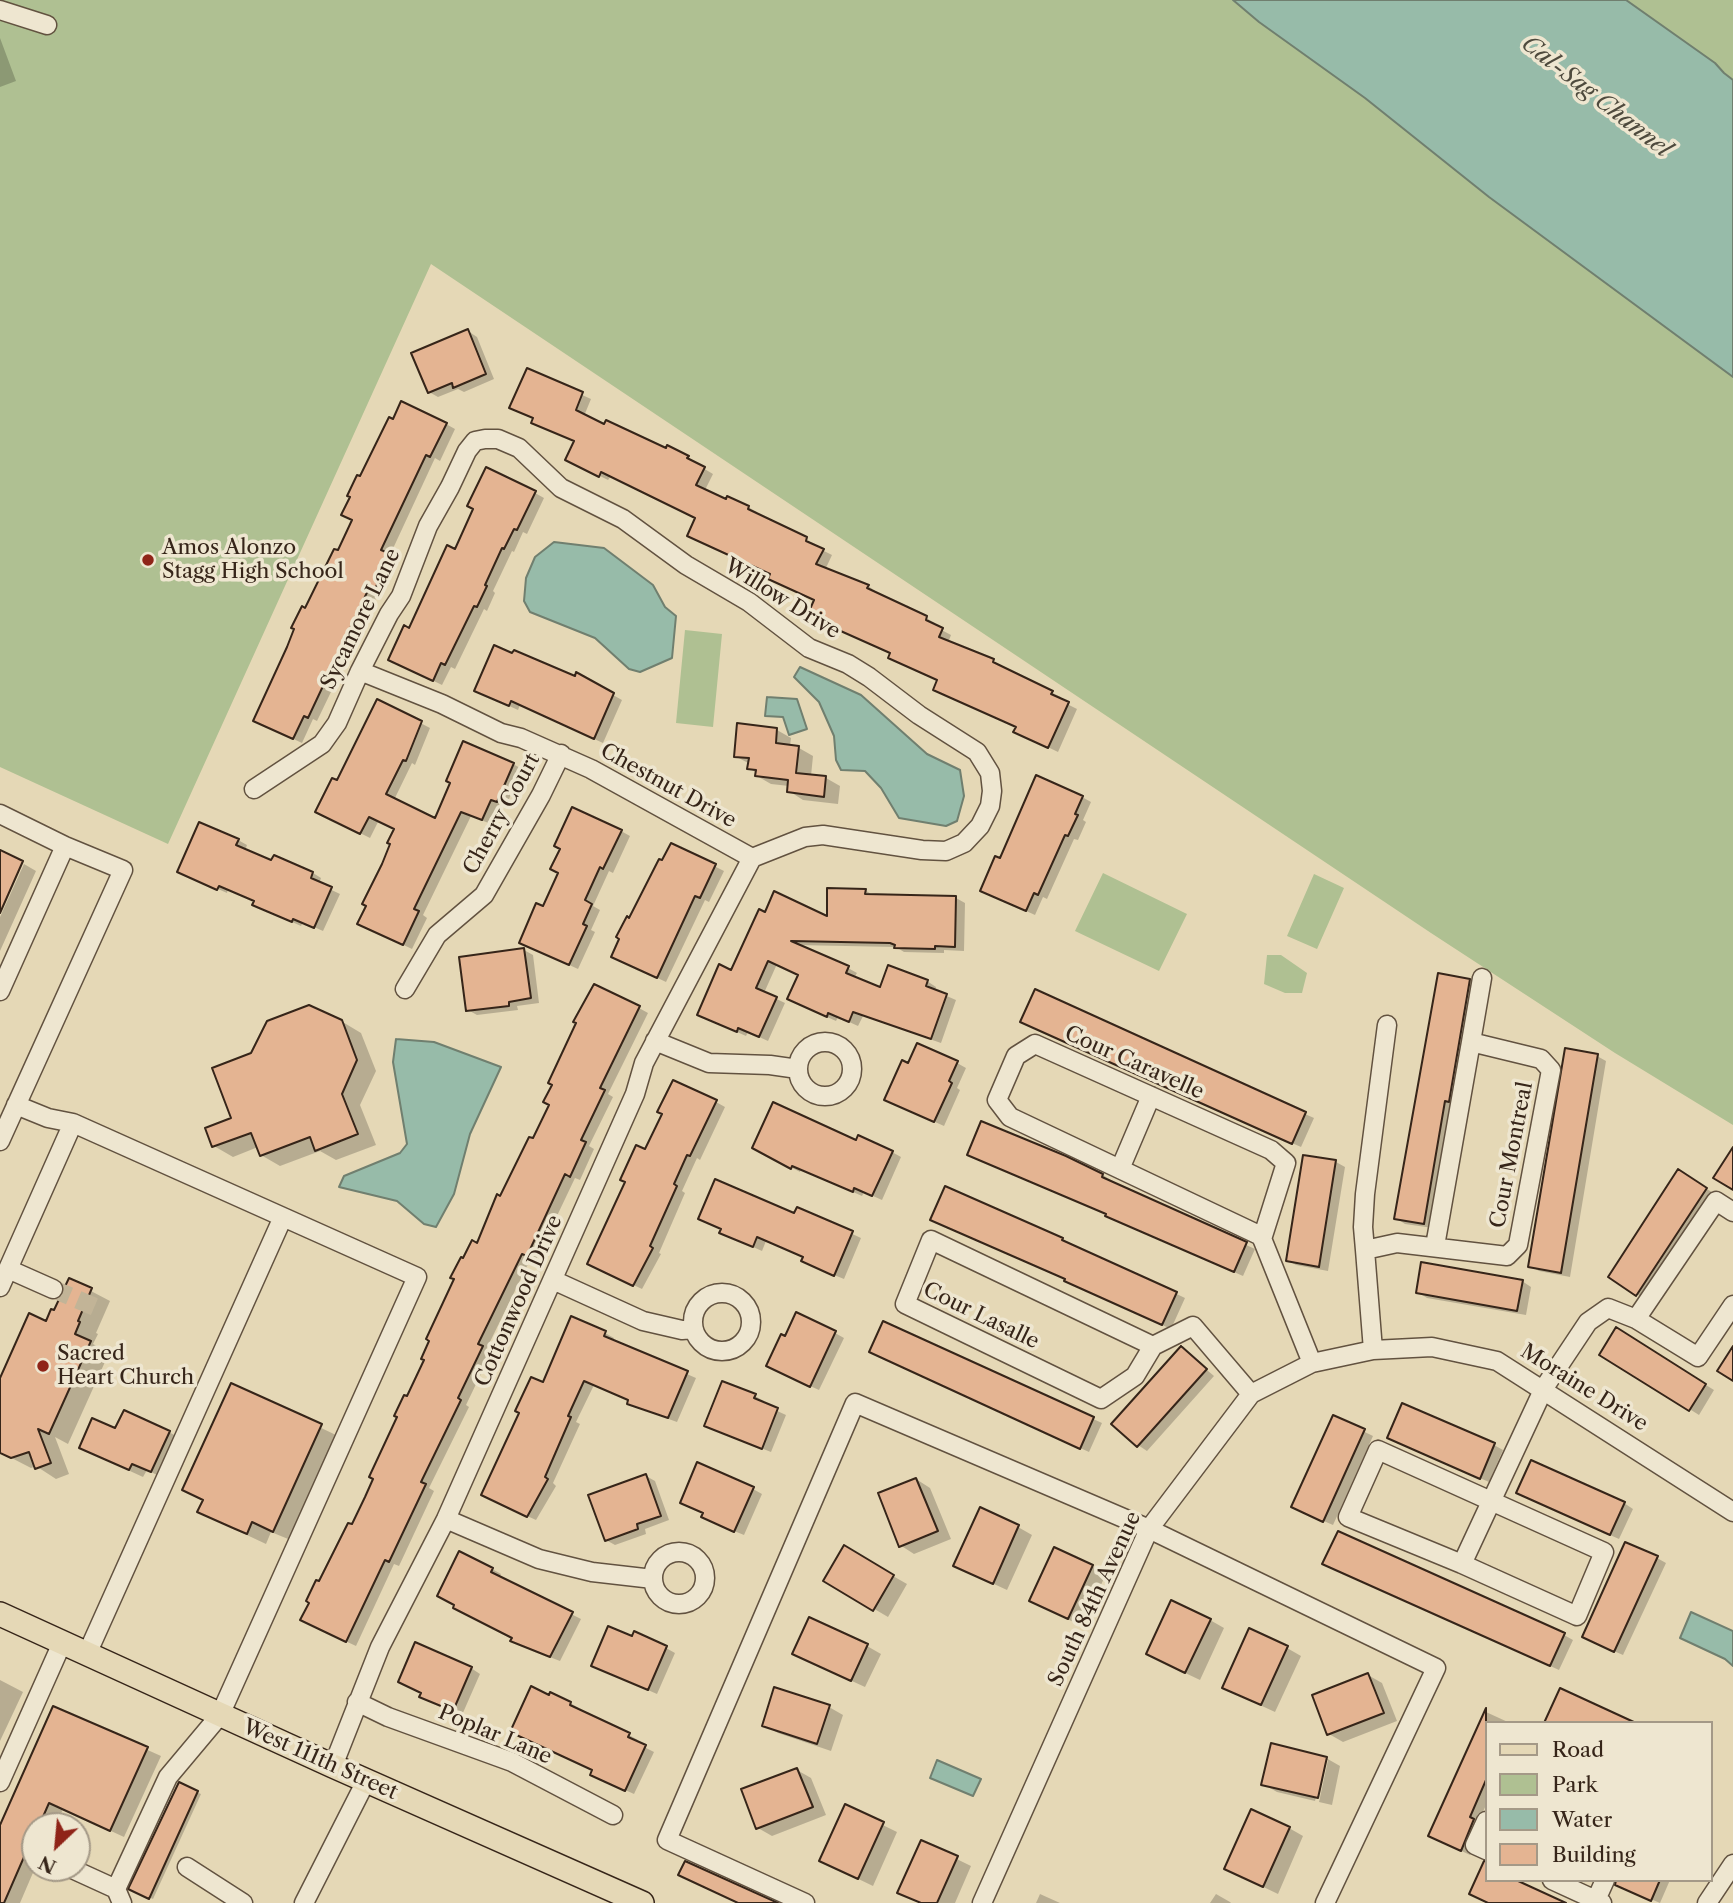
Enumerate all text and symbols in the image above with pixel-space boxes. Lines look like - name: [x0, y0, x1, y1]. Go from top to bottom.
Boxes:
- water label: Cal-Sag Channel: [1516, 30, 1676, 164]
- place label: Amos Alonzo Stagg High School: [162, 535, 344, 585]
- street label: Sycamore Lane: [316, 544, 406, 694]
- marker: Amos Alonzo Stagg High School: [140, 552, 156, 568]
- street label: Willow Drive: [719, 553, 845, 645]
- street label: Chestnut Drive: [596, 738, 740, 834]
- street label: Cherry Court: [458, 749, 546, 879]
- street label: Cour Caravelle: [1060, 1021, 1208, 1105]
- street label: Cour Montreal: [1485, 1080, 1539, 1230]
- street label: Cottonwood Drive: [470, 1211, 568, 1391]
- street label: Cour Lasalle: [919, 1277, 1043, 1355]
- street label: Moraine Drive: [1516, 1339, 1652, 1437]
- place label: Sacred Heart Church: [57, 1341, 194, 1391]
- marker: Sacred Heart Church: [35, 1358, 51, 1374]
- street label: South 84th Avenue: [1043, 1508, 1147, 1690]
- street label: Poplar Lane: [435, 1700, 555, 1770]
- street label: West 111th Street: [239, 1714, 401, 1806]
- legend: [1484, 1721, 1712, 1882]
- text: Road: [1552, 1737, 1604, 1762]
- text: Park: [1552, 1772, 1598, 1797]
- text: Water: [1552, 1807, 1612, 1832]
- north arrow: [21, 1812, 91, 1882]
- text: Building: [1552, 1842, 1636, 1867]
- text: N: [35, 1851, 60, 1878]

